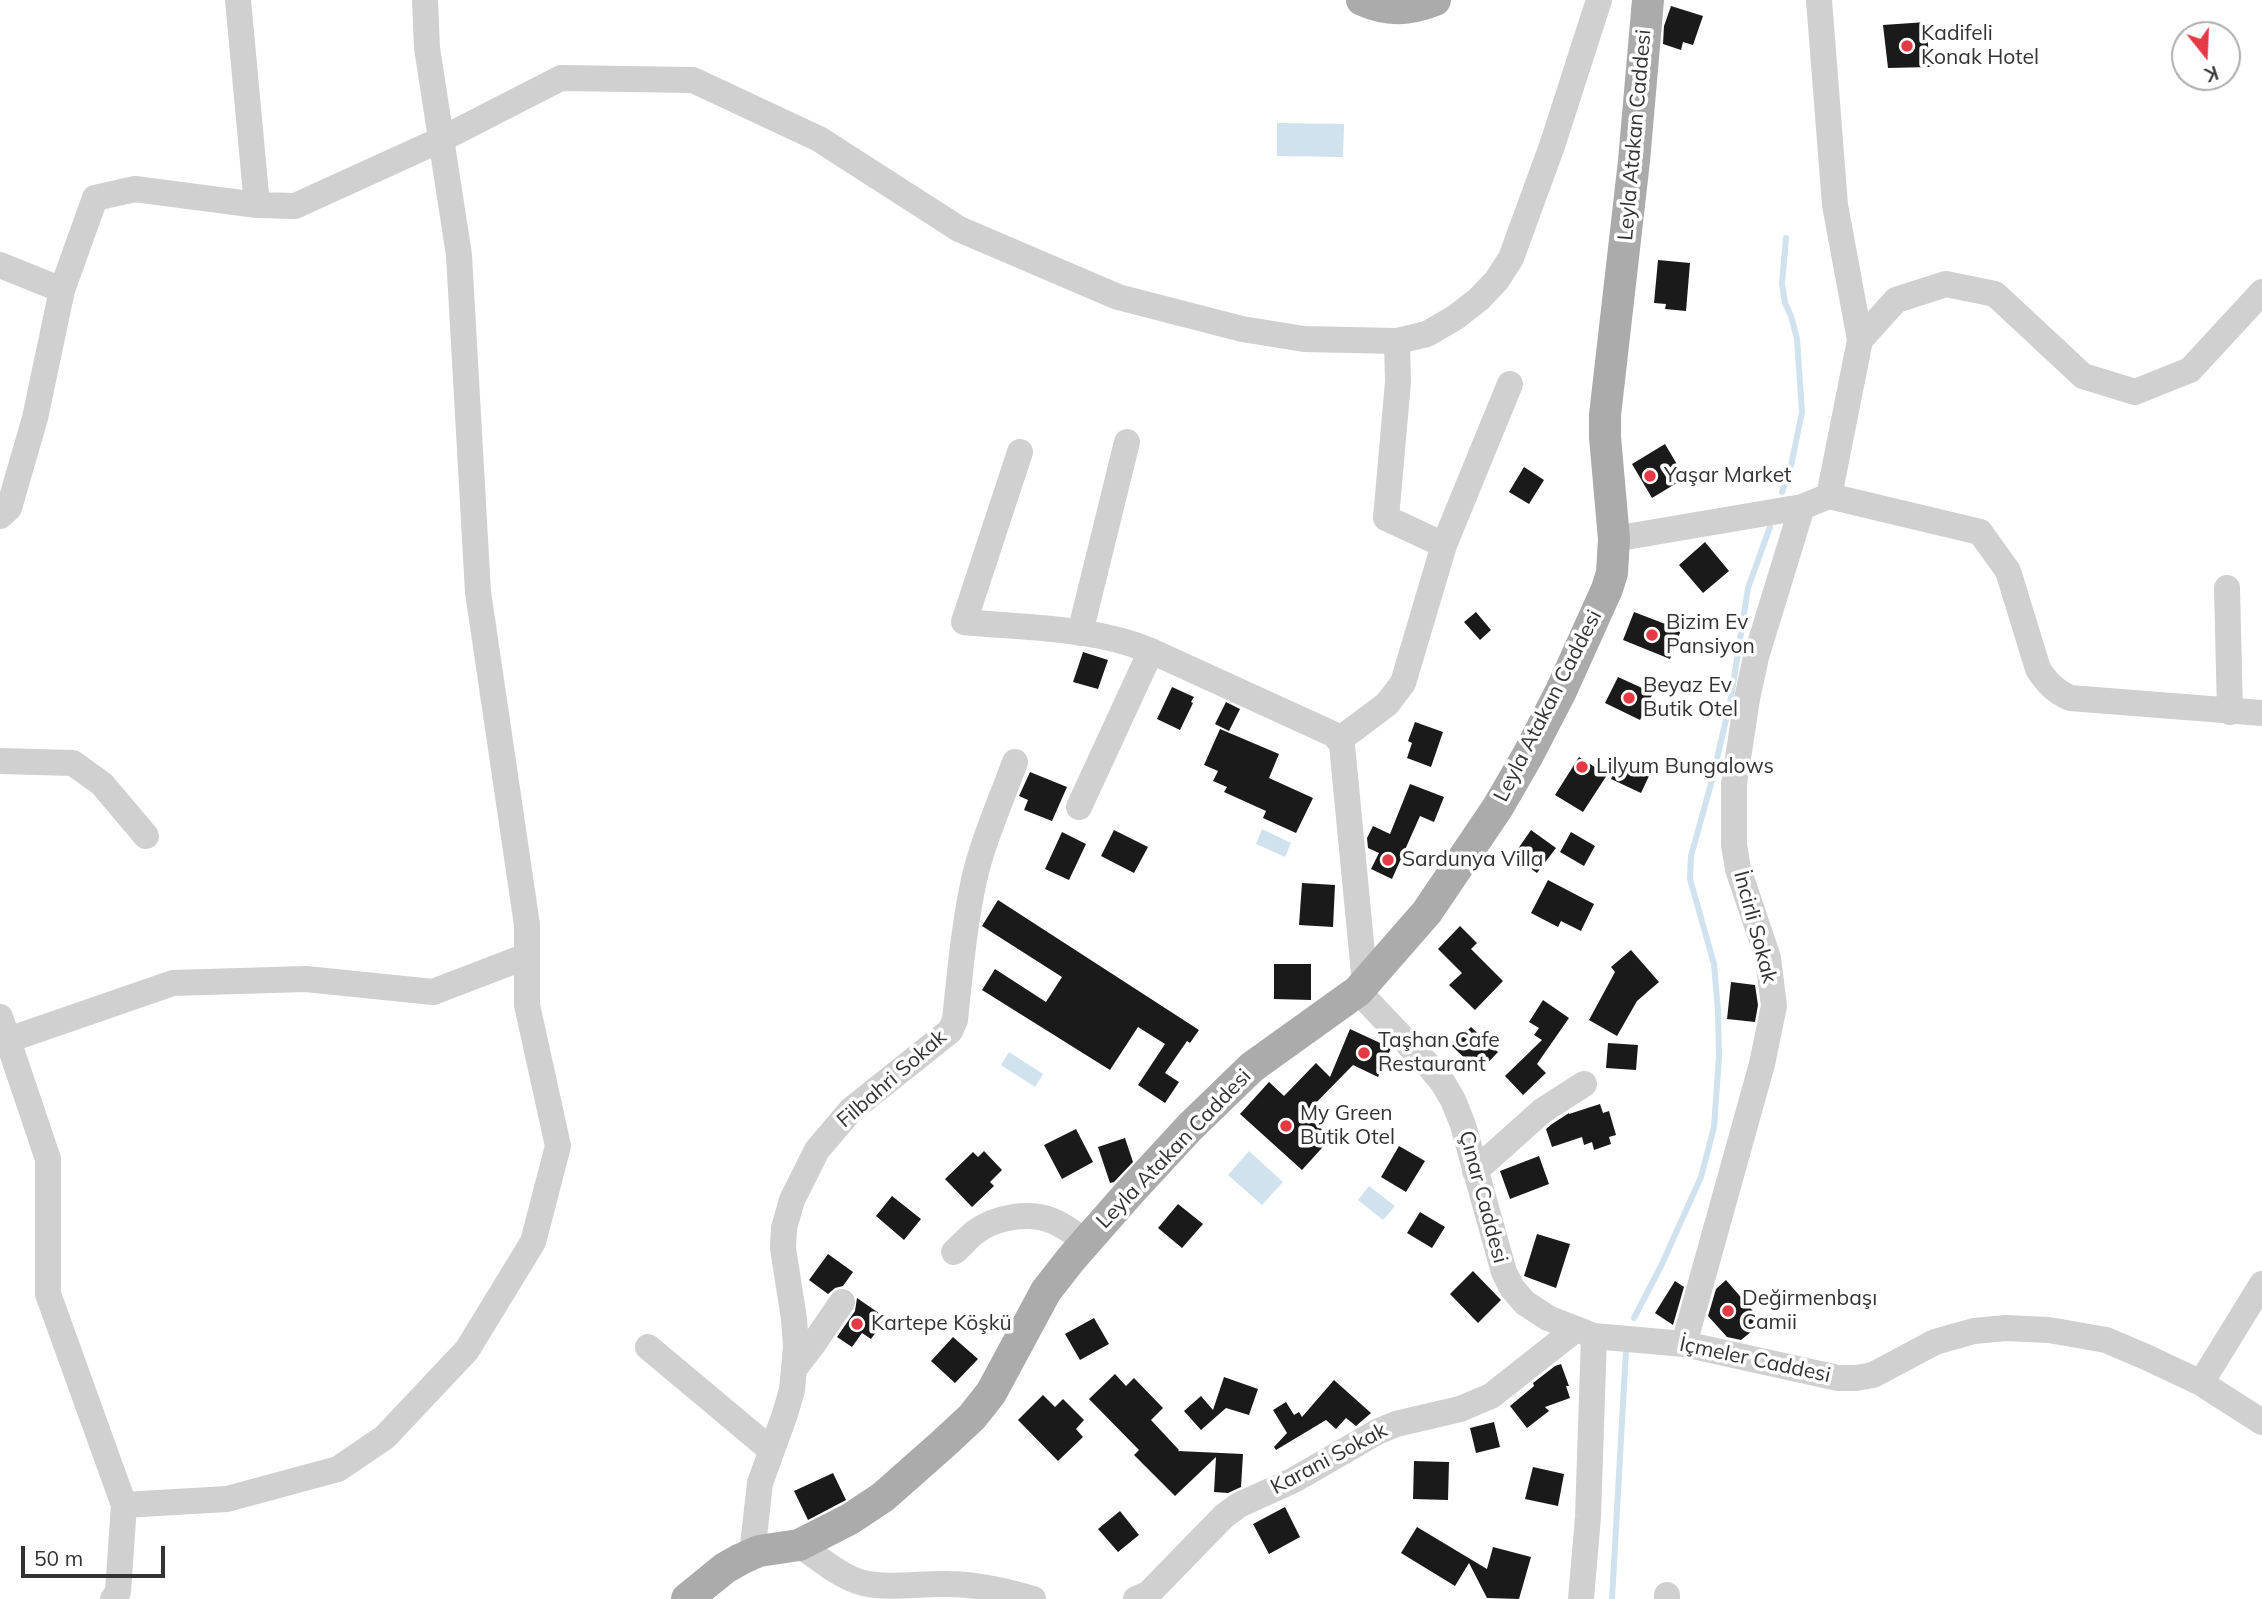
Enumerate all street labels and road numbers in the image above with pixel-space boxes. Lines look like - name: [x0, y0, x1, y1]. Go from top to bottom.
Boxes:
- street label: Leyla Atakan Caddesi: [1613, 28, 1657, 242]
- street label: Leyla Atakan Caddesi: [1489, 606, 1607, 806]
- street label: İncirli Sokak: [1728, 868, 1782, 986]
- street label: Filbahri Sokak: [832, 1025, 952, 1133]
- street label: Leyla Atakan Caddesi: [1091, 1064, 1257, 1234]
- street label: Çınar Caddesi: [1453, 1128, 1513, 1266]
- street label: İçmeler Caddesi: [1677, 1332, 1833, 1388]
- street label: Karani Sokak: [1267, 1418, 1391, 1500]

